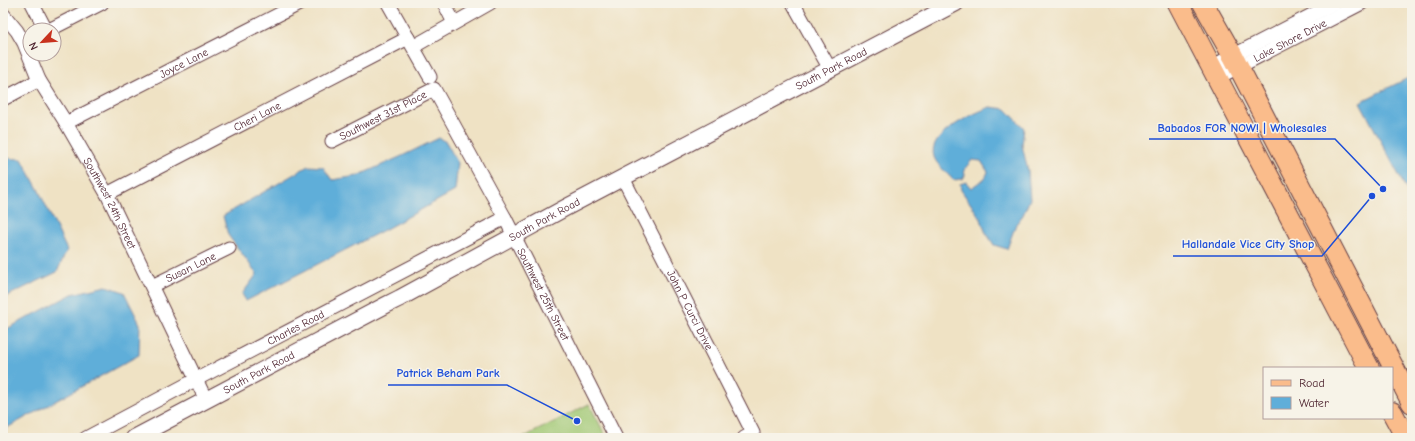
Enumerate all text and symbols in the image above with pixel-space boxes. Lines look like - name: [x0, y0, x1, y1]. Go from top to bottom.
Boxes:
- street label: Lake Shore Drive: [1251, 16, 1329, 65]
- north arrow: [22, 22, 62, 62]
- text: N: [26, 40, 41, 52]
- street label: South Park Road: [793, 44, 869, 93]
- street label: Joyce Lane: [157, 45, 210, 81]
- street label: Southwest 31st Place: [337, 87, 429, 143]
- street label: Cheri Lane: [231, 98, 283, 134]
- callout: Babados FOR NOW! | Wholesales: [1149, 115, 1335, 139]
- text: Babados FOR NOW! | Wholesales: [1157, 121, 1327, 135]
- street label: Southwest 24th Street: [81, 155, 139, 252]
- street label: South Park Road: [507, 195, 582, 244]
- callout: Hallandale Vice City Shop: [1173, 232, 1322, 256]
- text: Hallandale Vice City Shop: [1182, 237, 1314, 251]
- street label: Southwest 25th Street: [515, 246, 573, 343]
- street label: Susan Lane: [163, 249, 218, 285]
- street label: John P Curci Drive: [664, 268, 716, 352]
- street label: Charles Road: [265, 307, 327, 348]
- street label: South Park Road: [221, 348, 297, 396]
- callout: Patrick Beham Park: [388, 361, 507, 385]
- text: Patrick Beham Park: [396, 366, 500, 380]
- legend: [1263, 367, 1393, 419]
- text: Road: [1299, 376, 1325, 390]
- text: Water: [1299, 396, 1329, 410]

